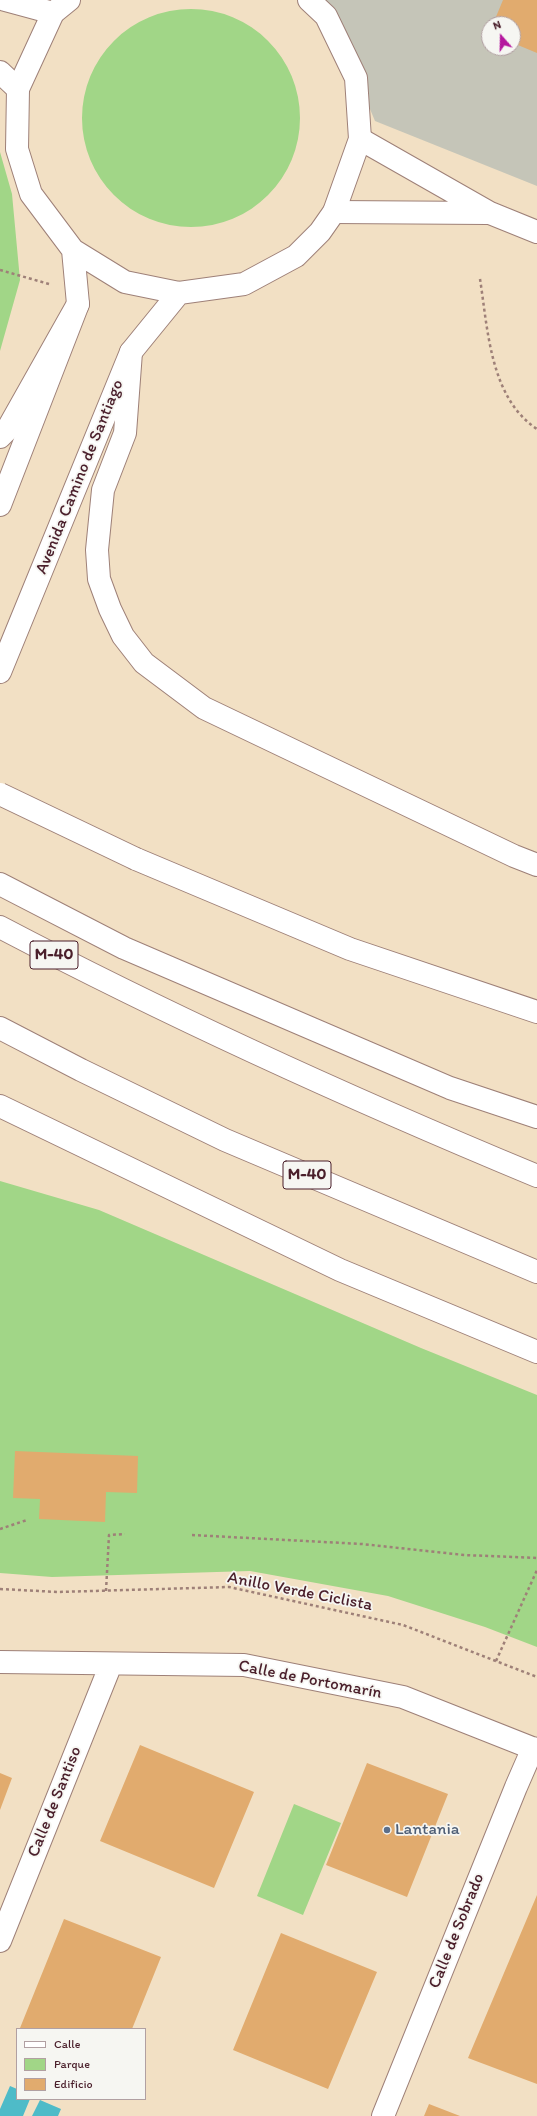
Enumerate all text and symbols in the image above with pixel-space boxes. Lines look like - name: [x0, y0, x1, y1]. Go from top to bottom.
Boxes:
- north arrow: [481, 16, 521, 56]
- text: N: [491, 18, 503, 33]
- street label: Avenida Camino de Santiago: [32, 377, 128, 577]
- road number: M-40: [30, 941, 78, 969]
- road number: M-40: [283, 1161, 331, 1189]
- street label: Anillo Verde Ciclista: [226, 1568, 374, 1616]
- street label: Calle de Portomarín: [237, 1656, 383, 1704]
- street label: Calle de Santiso: [24, 1744, 86, 1860]
- place label: Lantania: [395, 1820, 460, 1840]
- marker: Lantania: [382, 1825, 392, 1835]
- street label: Calle de Sobrado: [425, 1870, 489, 1992]
- legend: [16, 2028, 146, 2100]
- text: Calle: [54, 2037, 80, 2051]
- text: Parque: [54, 2057, 90, 2071]
- text: Edificio: [54, 2077, 93, 2091]

